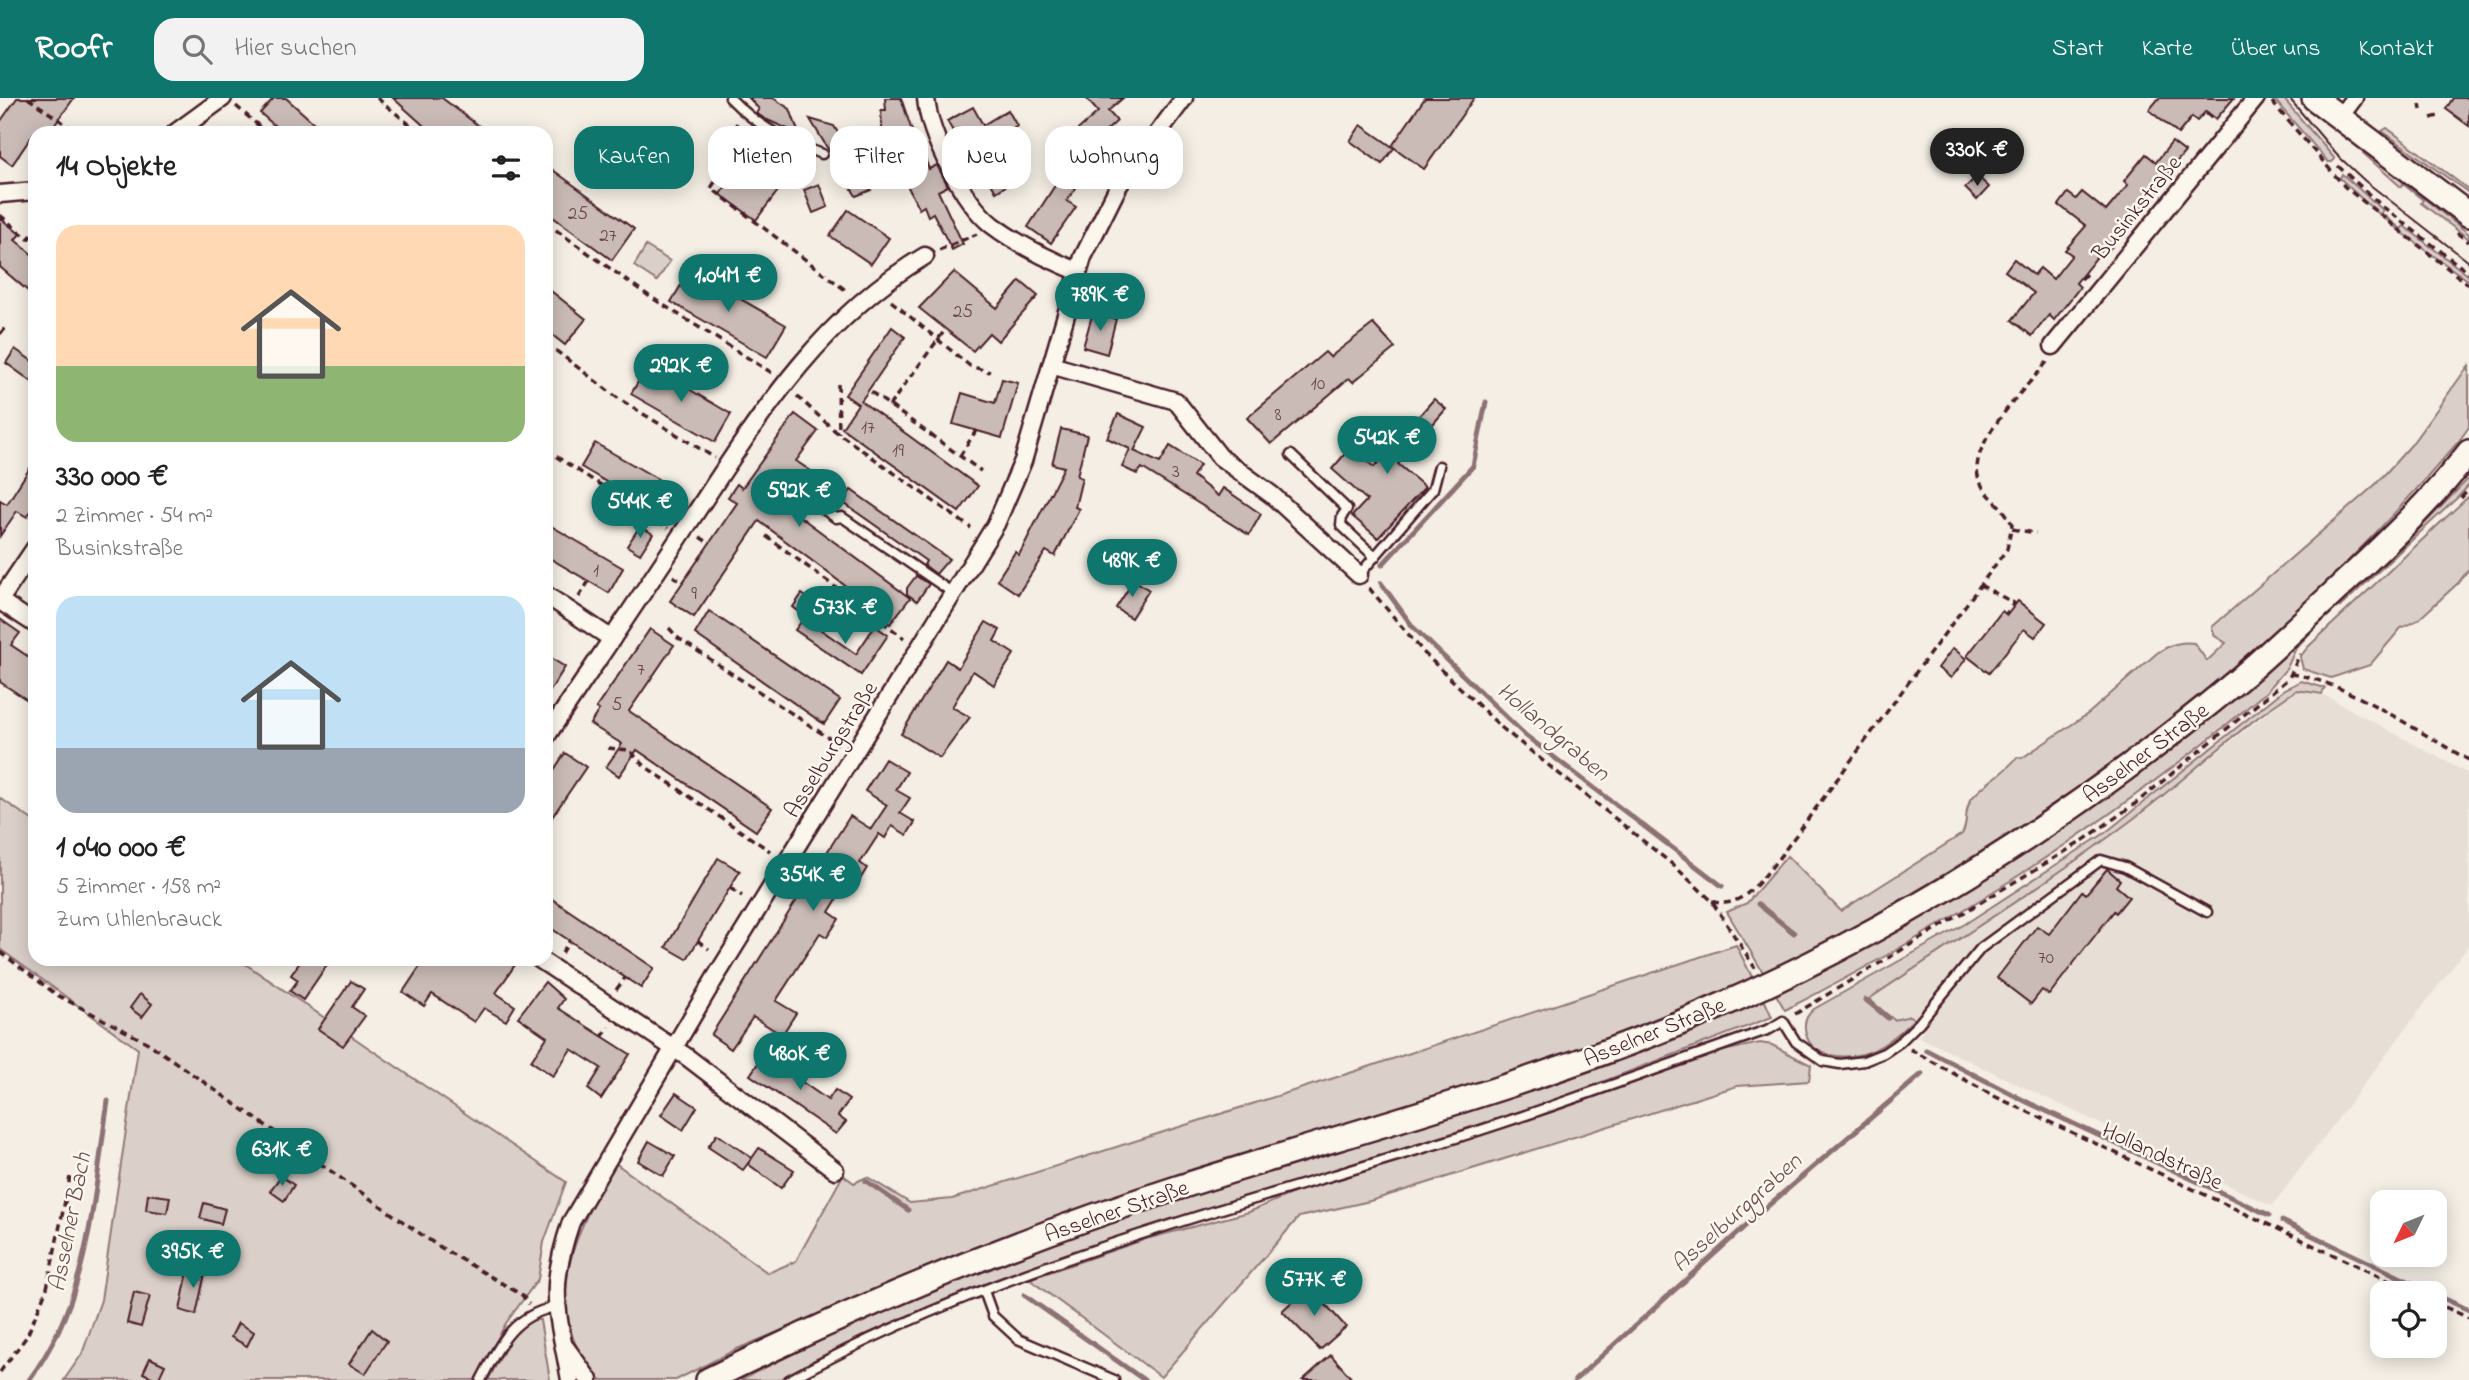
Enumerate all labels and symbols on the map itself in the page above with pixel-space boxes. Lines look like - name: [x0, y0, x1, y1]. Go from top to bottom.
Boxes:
- pin: 330K €: [1920, 129, 2034, 188]
- street label: Businkstraße: [2084, 148, 2191, 269]
- house number: 25: [568, 201, 588, 228]
- house number: 27: [599, 223, 617, 250]
- pin: 1.04M €: [663, 254, 793, 314]
- pin: 789K €: [1043, 274, 1157, 333]
- house number: 25: [953, 299, 973, 326]
- pin: 292K €: [624, 344, 738, 404]
- house number: 10: [1311, 371, 1325, 398]
- house number: 8: [1274, 402, 1282, 429]
- house number: 17: [861, 415, 875, 442]
- pin: 542K €: [1330, 416, 1444, 476]
- house number: 19: [892, 438, 904, 465]
- house number: 3: [1172, 459, 1180, 486]
- pin: 592K €: [742, 470, 856, 529]
- pin: 544K €: [583, 480, 697, 540]
- pin: 489K €: [1075, 540, 1189, 599]
- house number: 1: [593, 558, 599, 585]
- house number: 9: [691, 581, 697, 608]
- pin: 573K €: [788, 587, 902, 646]
- house number: 7: [637, 657, 645, 684]
- street label: Asselburgstraße: [777, 675, 889, 826]
- water label: Hollandgraben: [1488, 675, 1618, 792]
- house number: 5: [612, 692, 623, 719]
- street label: Asselner Straße: [2076, 695, 2217, 813]
- pin: 354K €: [756, 854, 870, 913]
- house number: 70: [2038, 945, 2054, 972]
- street label: Asselner Straße: [1579, 990, 1732, 1077]
- pin: 480K €: [743, 1032, 857, 1092]
- street label: Hollandstraße: [2096, 1115, 2229, 1200]
- pin: 631K €: [225, 1128, 339, 1188]
- water label: Asselburggraben: [1665, 1145, 1812, 1282]
- water label: Asselner Bach: [41, 1149, 102, 1295]
- street label: Asselner Straße: [1040, 1172, 1194, 1252]
- north arrow: [2370, 1190, 2446, 1267]
- pin: 395K €: [136, 1230, 250, 1290]
- pin: 577K €: [1257, 1258, 1371, 1318]

